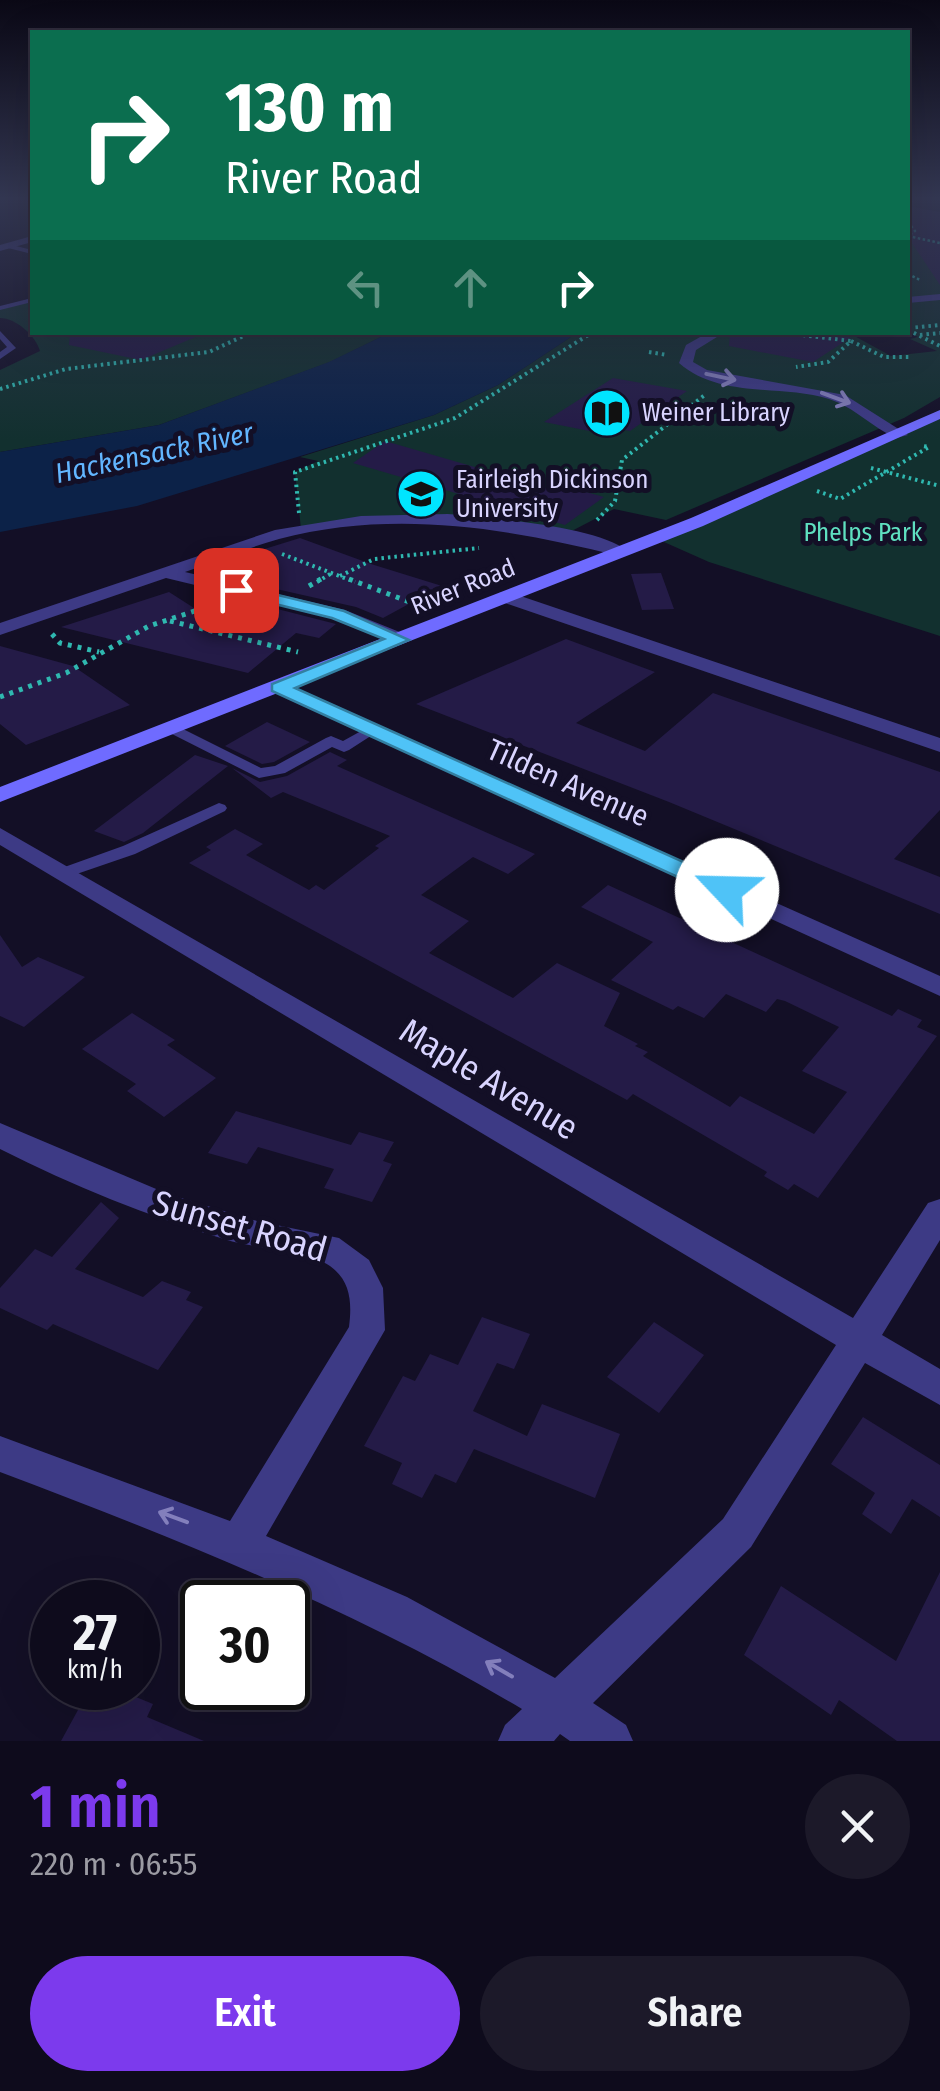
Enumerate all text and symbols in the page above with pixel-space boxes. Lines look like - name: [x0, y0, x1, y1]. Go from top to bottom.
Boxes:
- text: 130 m: [225, 66, 394, 150]
- icon: right: [60, 70, 190, 200]
- text: River Road: [225, 151, 423, 205]
- icon: left: [338, 260, 393, 315]
- icon: ahead: [443, 260, 498, 315]
- icon: right: [548, 260, 603, 315]
- one-way arrow: [704, 368, 736, 387]
- library icon: Weiner Library: [581, 387, 633, 439]
- one-way arrow: [820, 390, 851, 408]
- place label: Weiner Library: [642, 398, 790, 428]
- water label: Hackensack River: [52, 416, 257, 490]
- place label: Fairleigh Dickinson University: [456, 465, 648, 524]
- school or university icon: Fairleigh Dickinson University: [395, 468, 447, 520]
- park label: Phelps Park: [804, 518, 923, 548]
- pin: [194, 548, 279, 633]
- street label: River Road: [407, 553, 519, 621]
- icon: arrive: [209, 563, 264, 618]
- street label: Tilden Avenue: [482, 731, 654, 835]
- position arrow: [675, 838, 779, 942]
- street label: Maple Avenue: [392, 1009, 586, 1149]
- street label: Sunset Road: [148, 1181, 332, 1271]
- one-way arrow: [159, 1507, 190, 1525]
- speed limit sign: 30: [180, 1580, 310, 1710]
- text: 27: [73, 1603, 117, 1663]
- text: km/h: [67, 1655, 123, 1685]
- one-way arrow: [485, 1659, 514, 1679]
- text: 1 min: [30, 1771, 161, 1843]
- button: close: [805, 1774, 910, 1879]
- text: 220 m · 06:55: [30, 1845, 198, 1883]
- button: Exit: [30, 1956, 460, 2071]
- button: Share: [480, 1956, 910, 2071]

